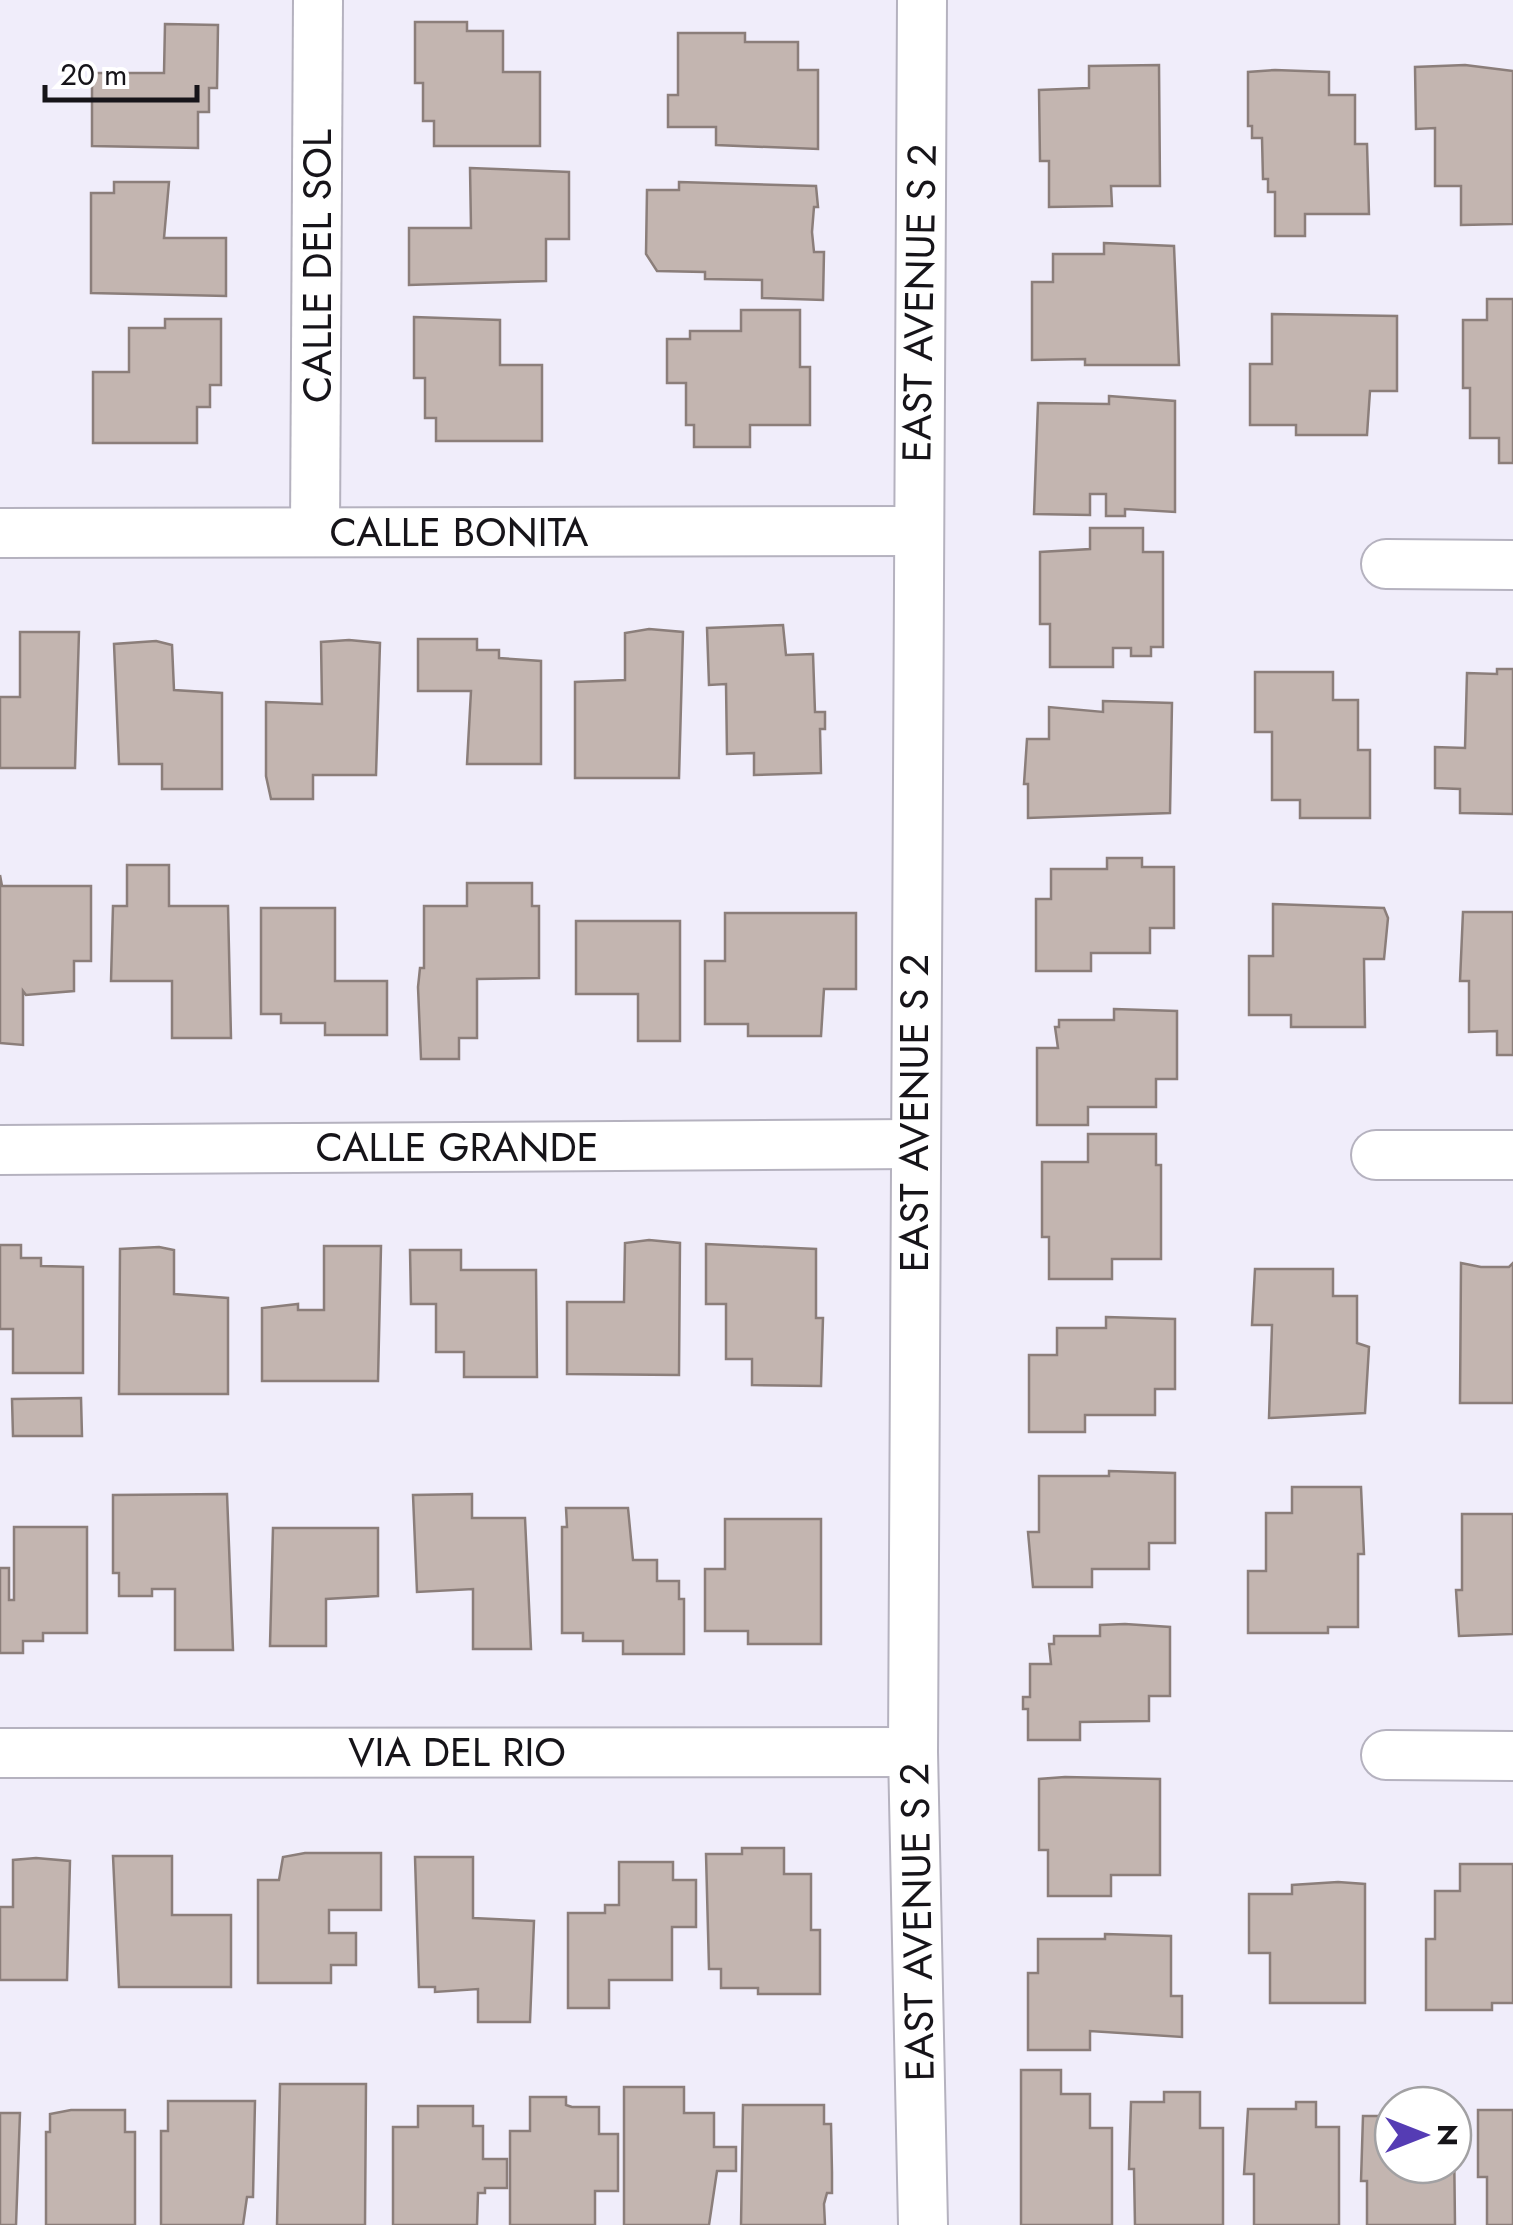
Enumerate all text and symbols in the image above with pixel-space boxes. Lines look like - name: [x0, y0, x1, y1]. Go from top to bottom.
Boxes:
- scale bar: [45, 40, 198, 102]
- text: 20 m: [60, 53, 127, 96]
- street label: CALLE DEL SOL: [288, 129, 346, 403]
- street label: EAST AVENUE S 2: [887, 143, 951, 463]
- street label: CALLE BONITA: [330, 503, 589, 561]
- street label: EAST AVENUE S 2: [885, 954, 943, 1272]
- street label: CALLE GRANDE: [315, 1118, 599, 1176]
- street label: VIA DEL RIO: [348, 1723, 566, 1781]
- street label: EAST AVENUE S 2: [885, 1762, 949, 2082]
- north arrow: [1373, 2085, 1473, 2185]
- text: N: [1427, 2124, 1468, 2146]

